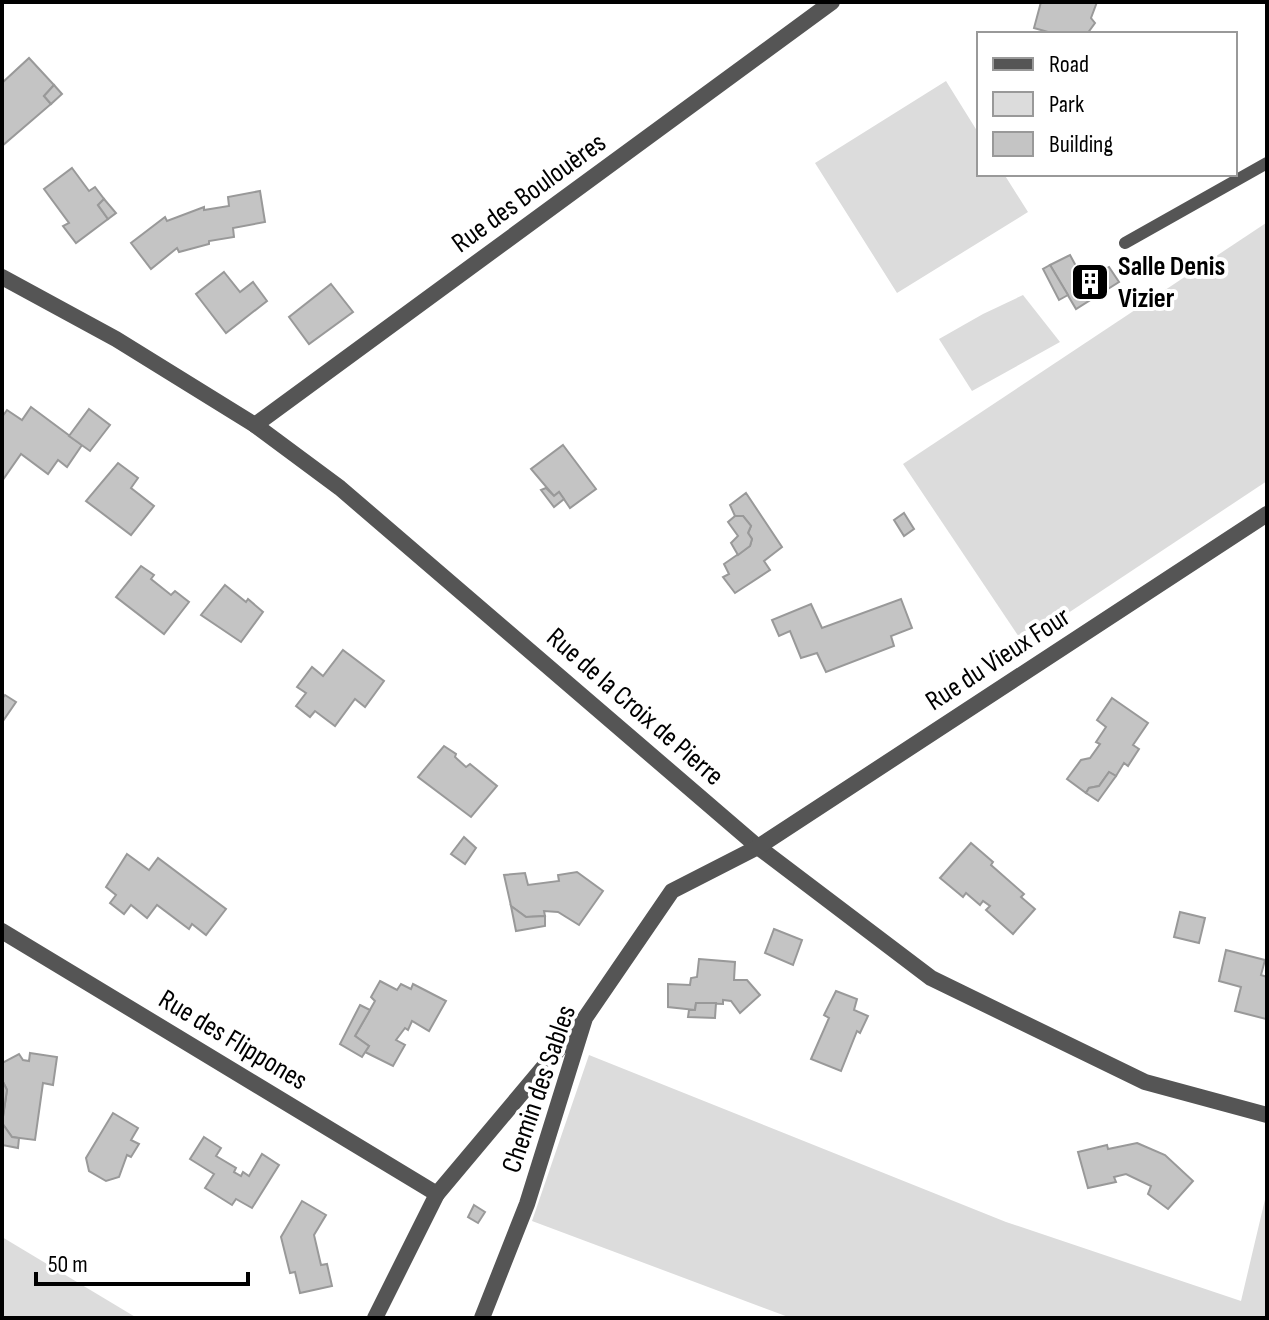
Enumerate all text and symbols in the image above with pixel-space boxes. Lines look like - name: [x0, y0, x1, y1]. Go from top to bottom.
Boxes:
- legend: [977, 32, 1237, 176]
- text: Road: [1049, 50, 1089, 79]
- text: Park: [1049, 90, 1084, 119]
- street label: Rue des Boulouères: [446, 126, 612, 260]
- text: Building: [1049, 130, 1113, 159]
- place label: Salle Denis Vizier: [1118, 250, 1225, 315]
- building icon: Salle Denis Vizier: [1069, 261, 1111, 303]
- street label: Rue du Vieux Four: [920, 600, 1076, 718]
- street label: Rue de la Croix de Pierre: [540, 621, 730, 793]
- street label: Rue des Flippones: [153, 983, 313, 1097]
- street label: Chemin des Sables: [495, 1001, 583, 1177]
- scale bar: [36, 1236, 248, 1286]
- text: 50 m: [48, 1250, 88, 1279]

